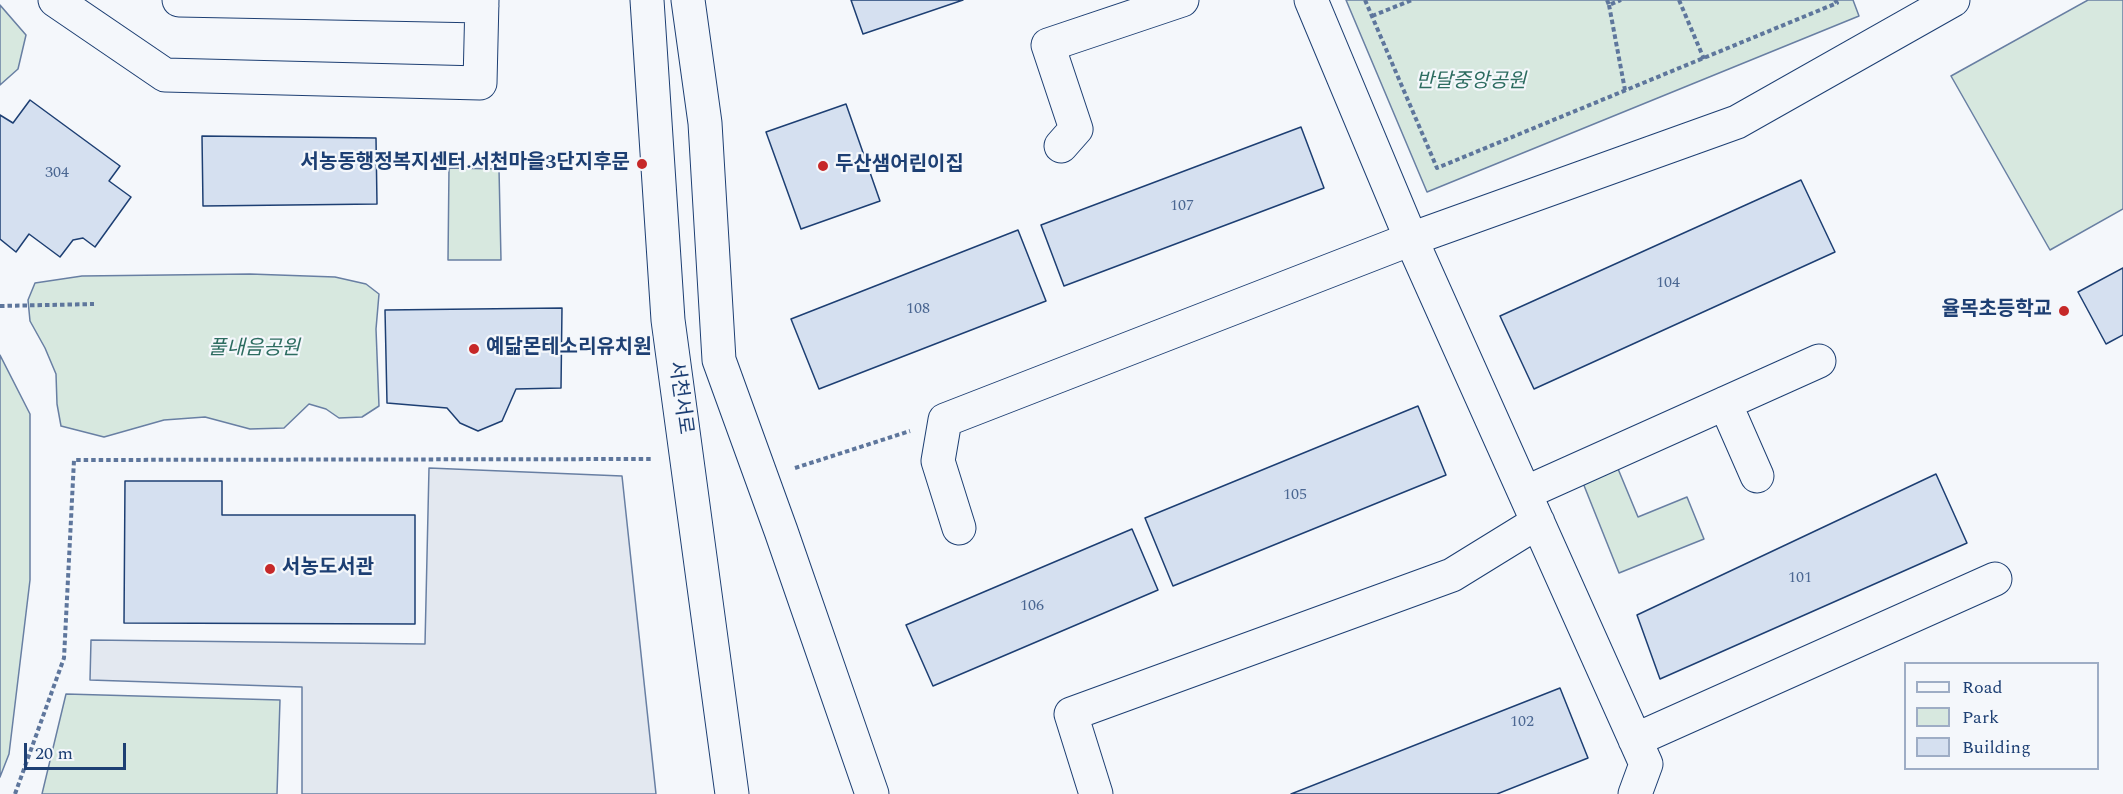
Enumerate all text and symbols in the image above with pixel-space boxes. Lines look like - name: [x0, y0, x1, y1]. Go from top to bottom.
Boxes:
- park label: 반달중앙공원: [1416, 71, 1526, 95]
- place label: 서농동행정복지센터.서천마을3단지후문: [301, 152, 630, 176]
- place label: 두산샘어린이집: [835, 154, 964, 178]
- marker: 서농동행정복지센터.서천마을3단지후문: [635, 157, 649, 171]
- marker: 두산샘어린이집: [816, 159, 830, 173]
- house number: 304: [45, 164, 69, 184]
- house number: 107: [1170, 197, 1194, 217]
- house number: 104: [1656, 274, 1680, 294]
- place label: 율목초등학교: [1942, 299, 2052, 323]
- house number: 108: [906, 300, 930, 320]
- marker: 율목초등학교: [2057, 304, 2071, 318]
- place label: 예닮몬테소리유치원: [486, 337, 652, 361]
- park label: 풀내음공원: [208, 338, 300, 362]
- marker: 예닮몬테소리유치원: [467, 342, 481, 356]
- street label: 서천서로: [662, 360, 696, 436]
- house number: 105: [1283, 486, 1307, 506]
- place label: 서농도서관: [282, 557, 374, 581]
- marker: 서농도서관: [263, 562, 277, 576]
- house number: 101: [1788, 569, 1812, 589]
- house number: 106: [1020, 597, 1044, 617]
- legend: [1904, 662, 2099, 770]
- text: Road: [1962, 674, 2003, 701]
- text: Park: [1962, 704, 1999, 731]
- house number: 102: [1510, 713, 1534, 733]
- scale bar: [27, 731, 129, 769]
- text: Building: [1962, 734, 2031, 761]
- text: 20 m: [35, 740, 73, 767]

